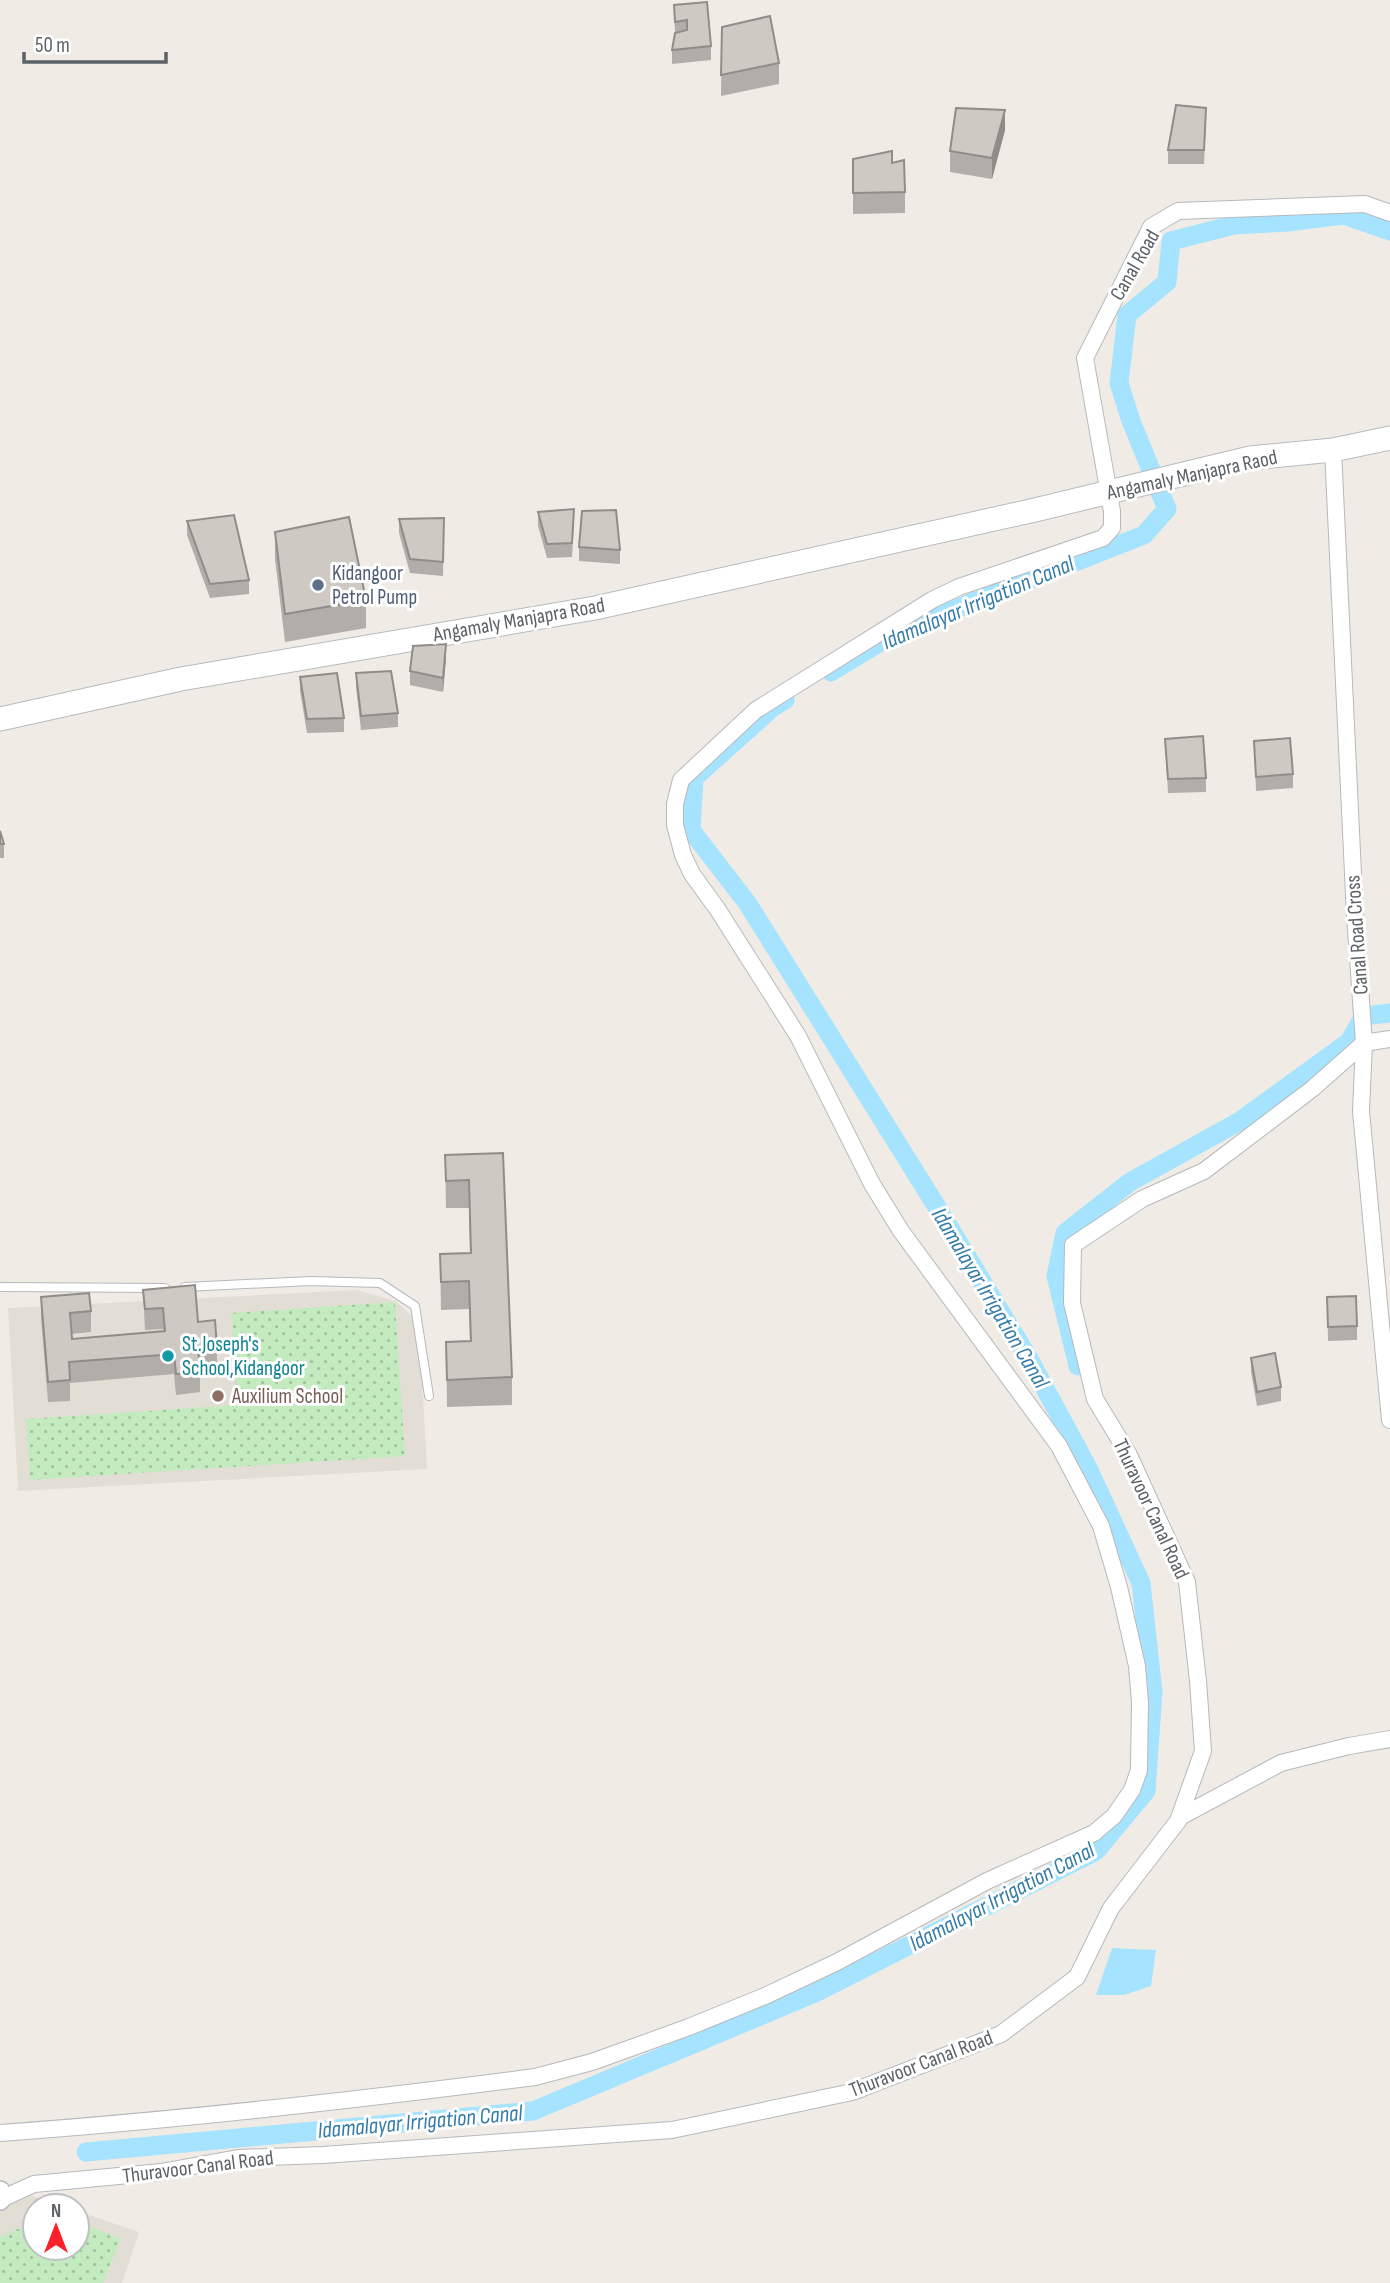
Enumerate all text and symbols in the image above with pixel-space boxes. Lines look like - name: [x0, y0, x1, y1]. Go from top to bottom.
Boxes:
- scale bar: [24, 21, 166, 65]
- text: 50 m: [35, 33, 70, 58]
- street label: Canal Road: [1105, 225, 1165, 305]
- street label: Angamaly Manjapra Raod: [1103, 445, 1280, 505]
- water label: Idamalayar Irrigation Canal: [878, 550, 1079, 656]
- place label: Kidangoor Petrol Pump: [332, 561, 417, 610]
- marker: Kidangoor Petrol Pump: [310, 577, 326, 593]
- street label: Angamaly Manjapra Road: [430, 593, 607, 648]
- street label: Canal Road Cross: [1340, 874, 1374, 996]
- water label: Idamalayar Irrigation Canal: [925, 1203, 1055, 1394]
- place label: St.Joseph's School,Kidangoor: [182, 1332, 305, 1381]
- marker: St.Joseph's School,Kidangoor: [160, 1348, 176, 1364]
- place label: Auxilium School: [231, 1384, 343, 1409]
- marker: Auxilium School: [210, 1388, 226, 1404]
- street label: Thuravoor Canal Road: [1108, 1435, 1194, 1583]
- water label: Idamalayar Irrigation Canal: [905, 1836, 1100, 1958]
- street label: Thuravoor Canal Road: [846, 2025, 996, 2103]
- water label: Idamalayar Irrigation Canal: [316, 2099, 524, 2145]
- street label: Thuravoor Canal Road: [121, 2145, 275, 2189]
- north arrow: [21, 2192, 91, 2262]
- text: N: [51, 2200, 61, 2223]

